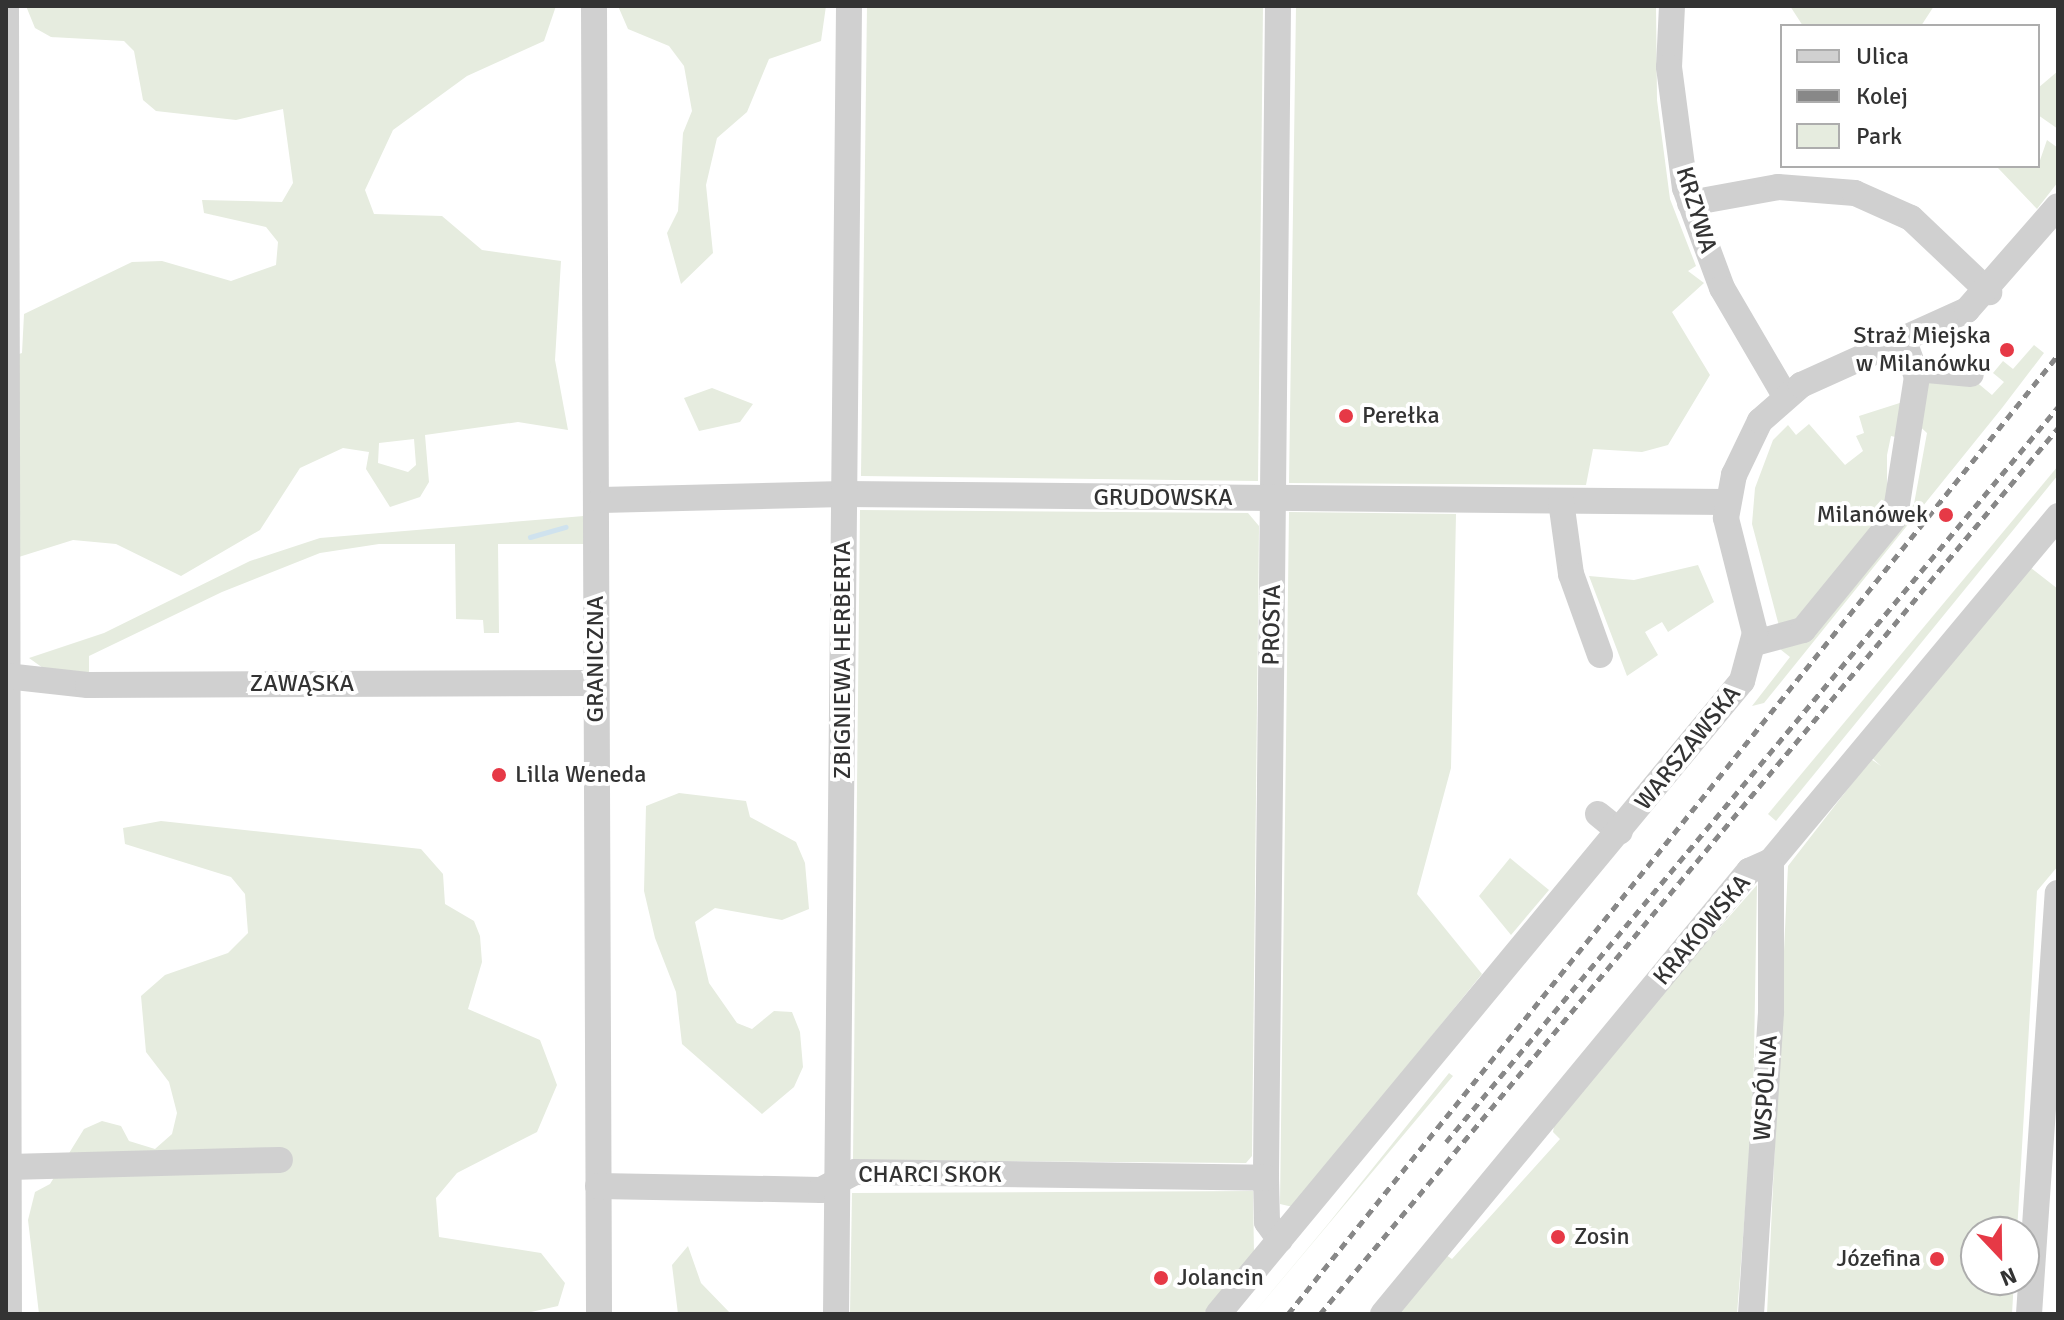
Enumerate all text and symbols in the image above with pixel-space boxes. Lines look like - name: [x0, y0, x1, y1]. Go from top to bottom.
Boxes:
- legend: [1780, 24, 2040, 168]
- text: Ulica: [1856, 41, 1909, 71]
- text: Kolej: [1856, 81, 1908, 111]
- text: Park: [1856, 121, 1902, 151]
- street label: KRZYWA: [1669, 163, 1723, 257]
- place label: Straż Miejska w Milanówku: [1853, 322, 1991, 378]
- marker: Straż Miejska w Milanówku: [1998, 341, 2016, 359]
- place label: Perełka: [1362, 402, 1440, 430]
- marker: Perełka: [1337, 407, 1355, 425]
- street label: GRUDOWSKA: [1093, 484, 1233, 512]
- place label: Milanówek: [1816, 501, 1928, 529]
- marker: Milanówek: [1935, 504, 1957, 526]
- street label: ZBIGNIEWA HERBERTA: [829, 541, 857, 779]
- street label: PROSTA: [1257, 584, 1287, 666]
- street label: GRANICZNA: [582, 596, 610, 722]
- street label: ZAWĄSKA: [250, 670, 354, 698]
- street label: WARSZAWSKA: [1629, 680, 1747, 816]
- place label: Lilla Weneda: [515, 761, 646, 789]
- marker: Lilla Weneda: [490, 766, 508, 784]
- street label: KRAKOWSKA: [1647, 869, 1757, 991]
- street label: WSPÓLNA: [1748, 1034, 1784, 1142]
- street label: CHARCI SKOK: [858, 1161, 1002, 1189]
- north arrow: [1960, 1216, 2040, 1296]
- place label: Zosin: [1574, 1223, 1629, 1251]
- marker: Zosin: [1549, 1228, 1567, 1246]
- place label: Józefina: [1837, 1245, 1921, 1273]
- marker: Józefina: [1928, 1250, 1946, 1268]
- text: N: [1996, 1261, 2021, 1292]
- place label: Jolancin: [1177, 1264, 1264, 1292]
- marker: Jolancin: [1152, 1269, 1170, 1287]

